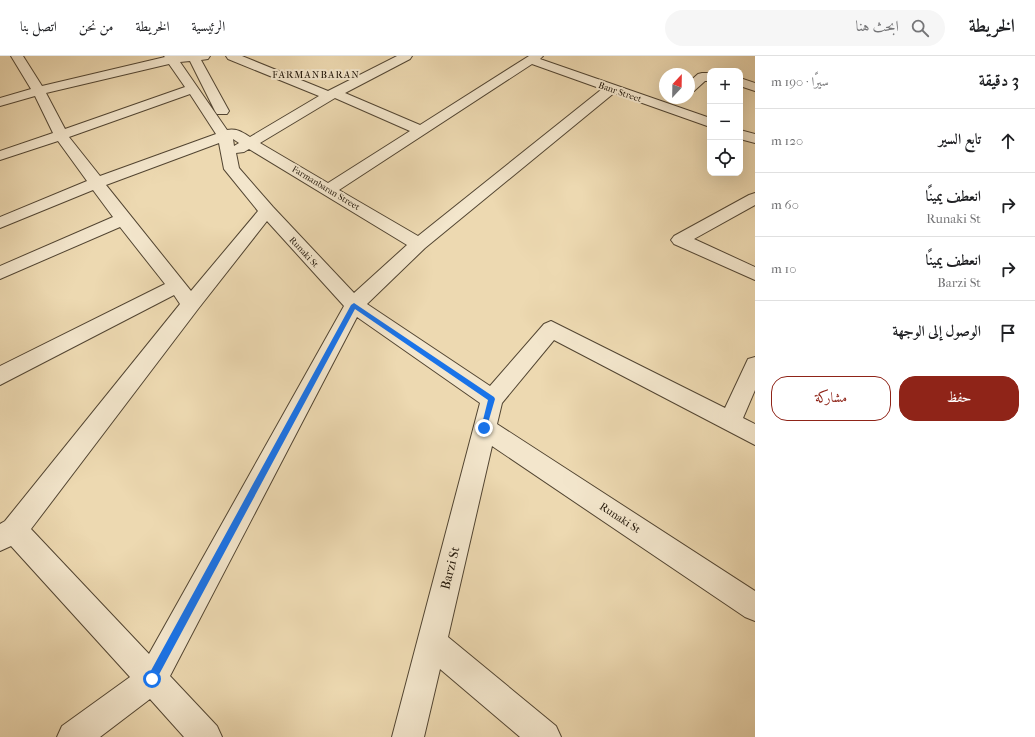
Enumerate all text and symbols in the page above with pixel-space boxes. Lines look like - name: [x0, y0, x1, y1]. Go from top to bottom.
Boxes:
- search box: [665, 10, 945, 46]
- text: الخريطة: [969, 15, 1015, 37]
- text: ابحث هنا: [856, 17, 899, 35]
- icon: search: [909, 17, 931, 39]
- text: اتصل بنا: [20, 18, 57, 35]
- text: من نحن: [79, 18, 114, 35]
- text: الخريطة: [136, 18, 170, 35]
- text: الرئيسية: [192, 18, 225, 35]
- north arrow: [659, 68, 695, 104]
- map controls: [707, 68, 743, 176]
- button: +: [707, 68, 743, 104]
- district label: FARMANBARAN: [272, 69, 360, 81]
- text: 3 دقيقة: [979, 70, 1019, 90]
- text: سيرًا · 190 m: [771, 74, 829, 89]
- street label: Banr Street: [597, 80, 644, 104]
- button: −: [707, 104, 743, 140]
- text: تابع السير: [939, 130, 981, 148]
- icon: ahead: [997, 130, 1019, 152]
- text: 120 m: [771, 133, 803, 148]
- button: locate: [707, 140, 743, 176]
- street label: Farmanbaran Street: [290, 164, 362, 213]
- text: انعطف يمينًا: [926, 187, 981, 205]
- icon: right: [997, 194, 1019, 216]
- text: 60 m: [771, 197, 799, 212]
- text: Runaki St: [926, 211, 981, 226]
- street label: Runaki St: [287, 235, 321, 270]
- text: انعطف يمينًا: [926, 251, 981, 269]
- icon: right: [997, 258, 1019, 280]
- text: 10 m: [771, 261, 796, 276]
- text: Barzi St: [937, 275, 981, 290]
- text: الوصول إلى الوجهة: [892, 322, 981, 340]
- icon: arrive: [997, 322, 1019, 344]
- button: مشاركة: [771, 376, 891, 421]
- button: حفظ: [899, 376, 1019, 421]
- route end: [475, 419, 493, 437]
- street label: Runaki St: [597, 500, 643, 536]
- street label: Barzi St: [437, 545, 463, 591]
- route start: [143, 670, 161, 688]

